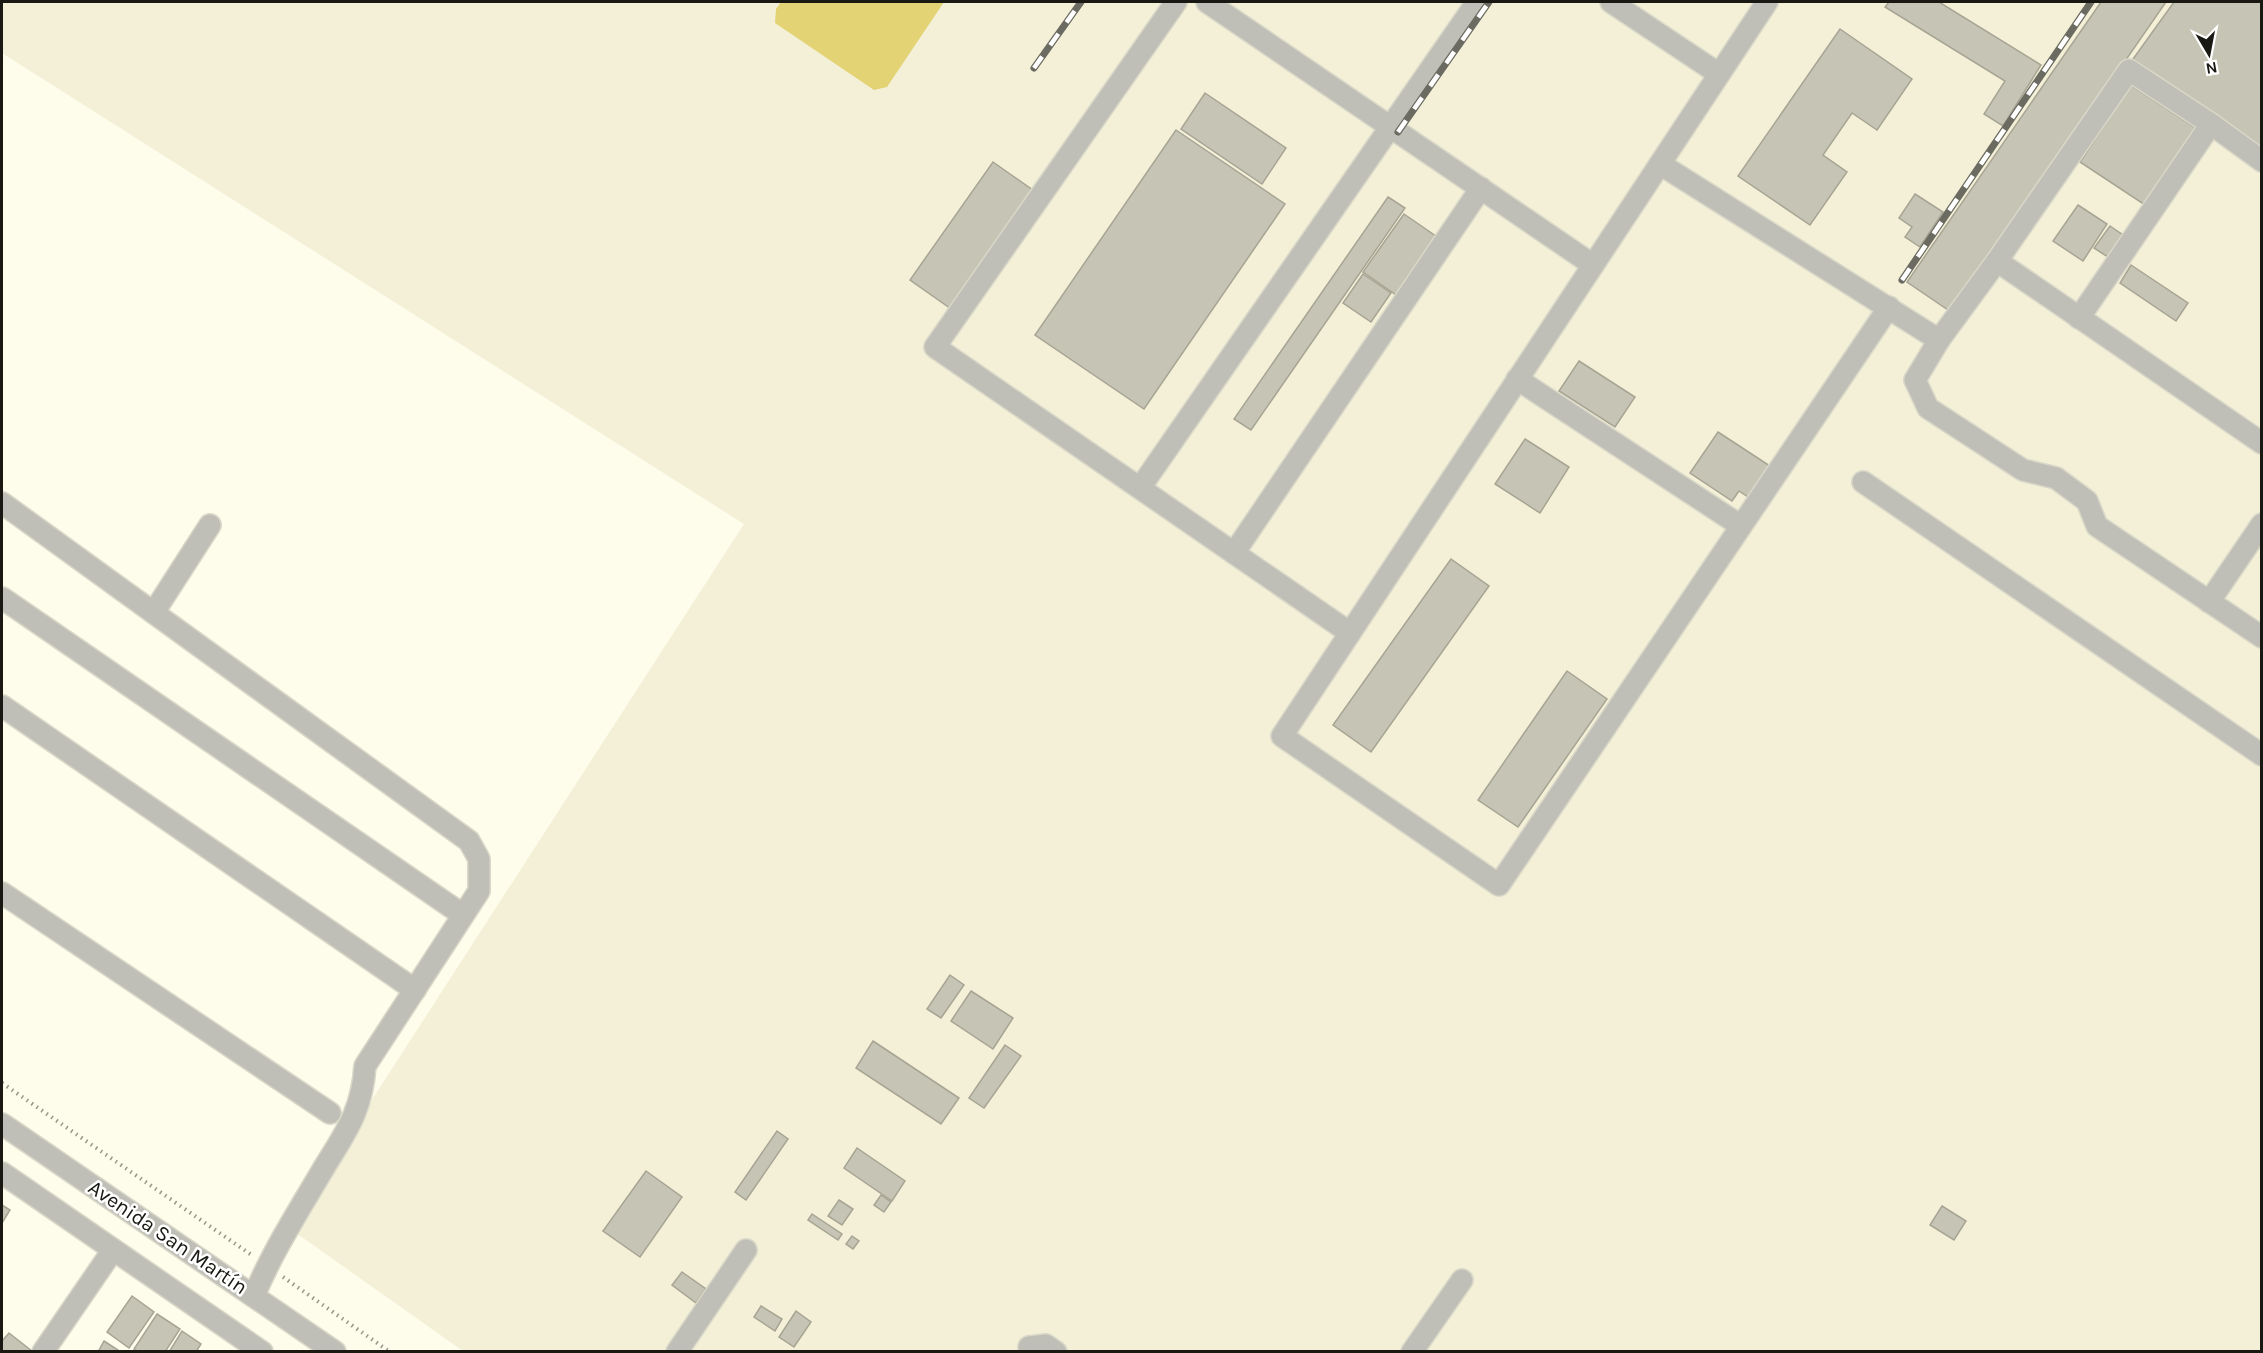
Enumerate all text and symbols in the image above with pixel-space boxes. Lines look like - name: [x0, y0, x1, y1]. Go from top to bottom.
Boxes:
- north arrow: [2179, 24, 2239, 84]
- text: N: [2204, 58, 2219, 79]
- street label: Avenida San Martín: [84, 1175, 252, 1299]

